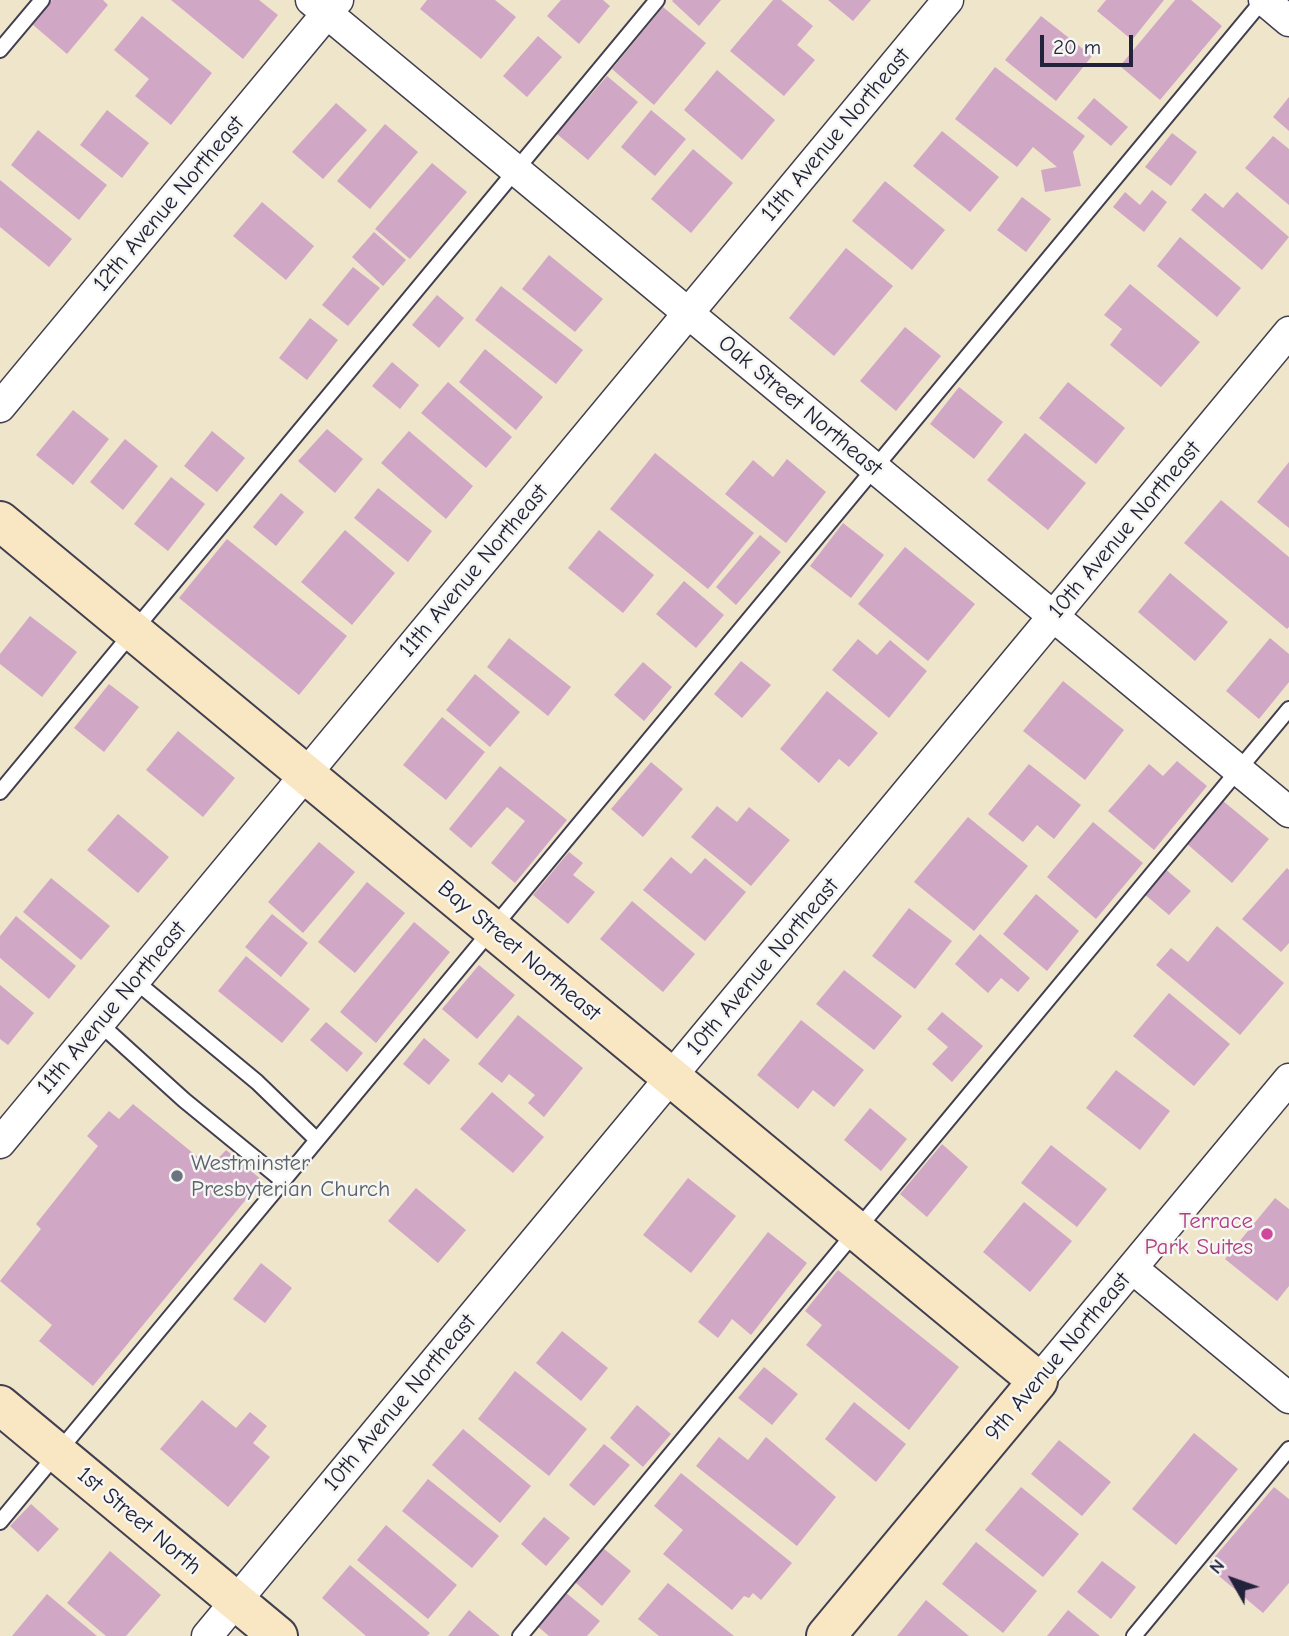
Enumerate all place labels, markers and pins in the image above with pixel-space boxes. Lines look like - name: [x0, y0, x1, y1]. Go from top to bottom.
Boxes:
- place label: Westminster Presbyterian Church: [191, 1149, 390, 1203]
- marker: Westminster Presbyterian Church: [169, 1168, 185, 1184]
- place label: Terrace Park Suites: [1145, 1207, 1253, 1261]
- marker: Terrace Park Suites: [1259, 1226, 1275, 1242]

